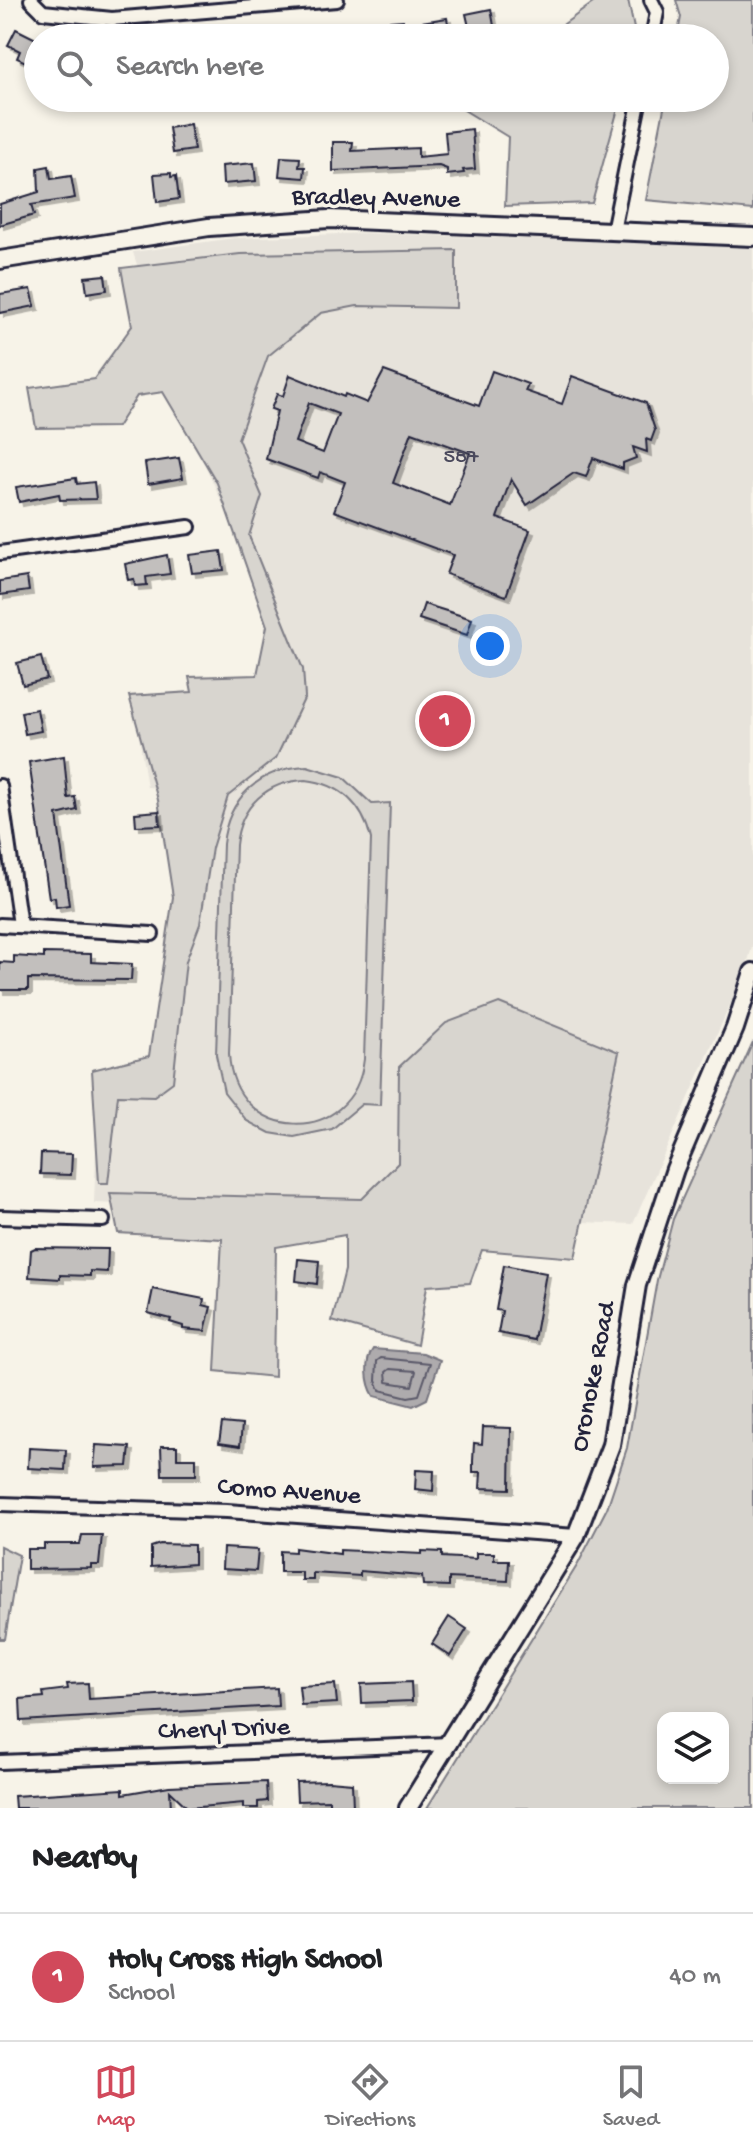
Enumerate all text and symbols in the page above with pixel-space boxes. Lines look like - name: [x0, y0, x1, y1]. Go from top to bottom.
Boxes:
- search box: [24, 24, 729, 112]
- icon: search: [52, 46, 96, 90]
- text: Search here: [116, 51, 264, 86]
- street label: Bradley Avenue: [291, 183, 461, 217]
- house number: 587: [443, 445, 479, 471]
- your location: [470, 626, 510, 666]
- pin: 1: [419, 691, 471, 751]
- street label: Oronoke Road: [565, 1298, 625, 1455]
- street label: Como Avenue: [216, 1473, 362, 1514]
- map controls: [657, 1712, 729, 1784]
- button: layers: [657, 1712, 729, 1784]
- street label: Cheryl Drive: [157, 1713, 291, 1749]
- text: Nearby: [32, 1840, 137, 1880]
- text: Holy Cross High School: [108, 1944, 383, 1979]
- text: 1: [53, 1962, 63, 1993]
- text: 40 m: [669, 1962, 721, 1993]
- text: School: [108, 1979, 176, 2010]
- tab: Map: [94, 2060, 138, 2134]
- tab: Directions: [326, 2060, 415, 2134]
- tab: Saved: [603, 2060, 659, 2134]

